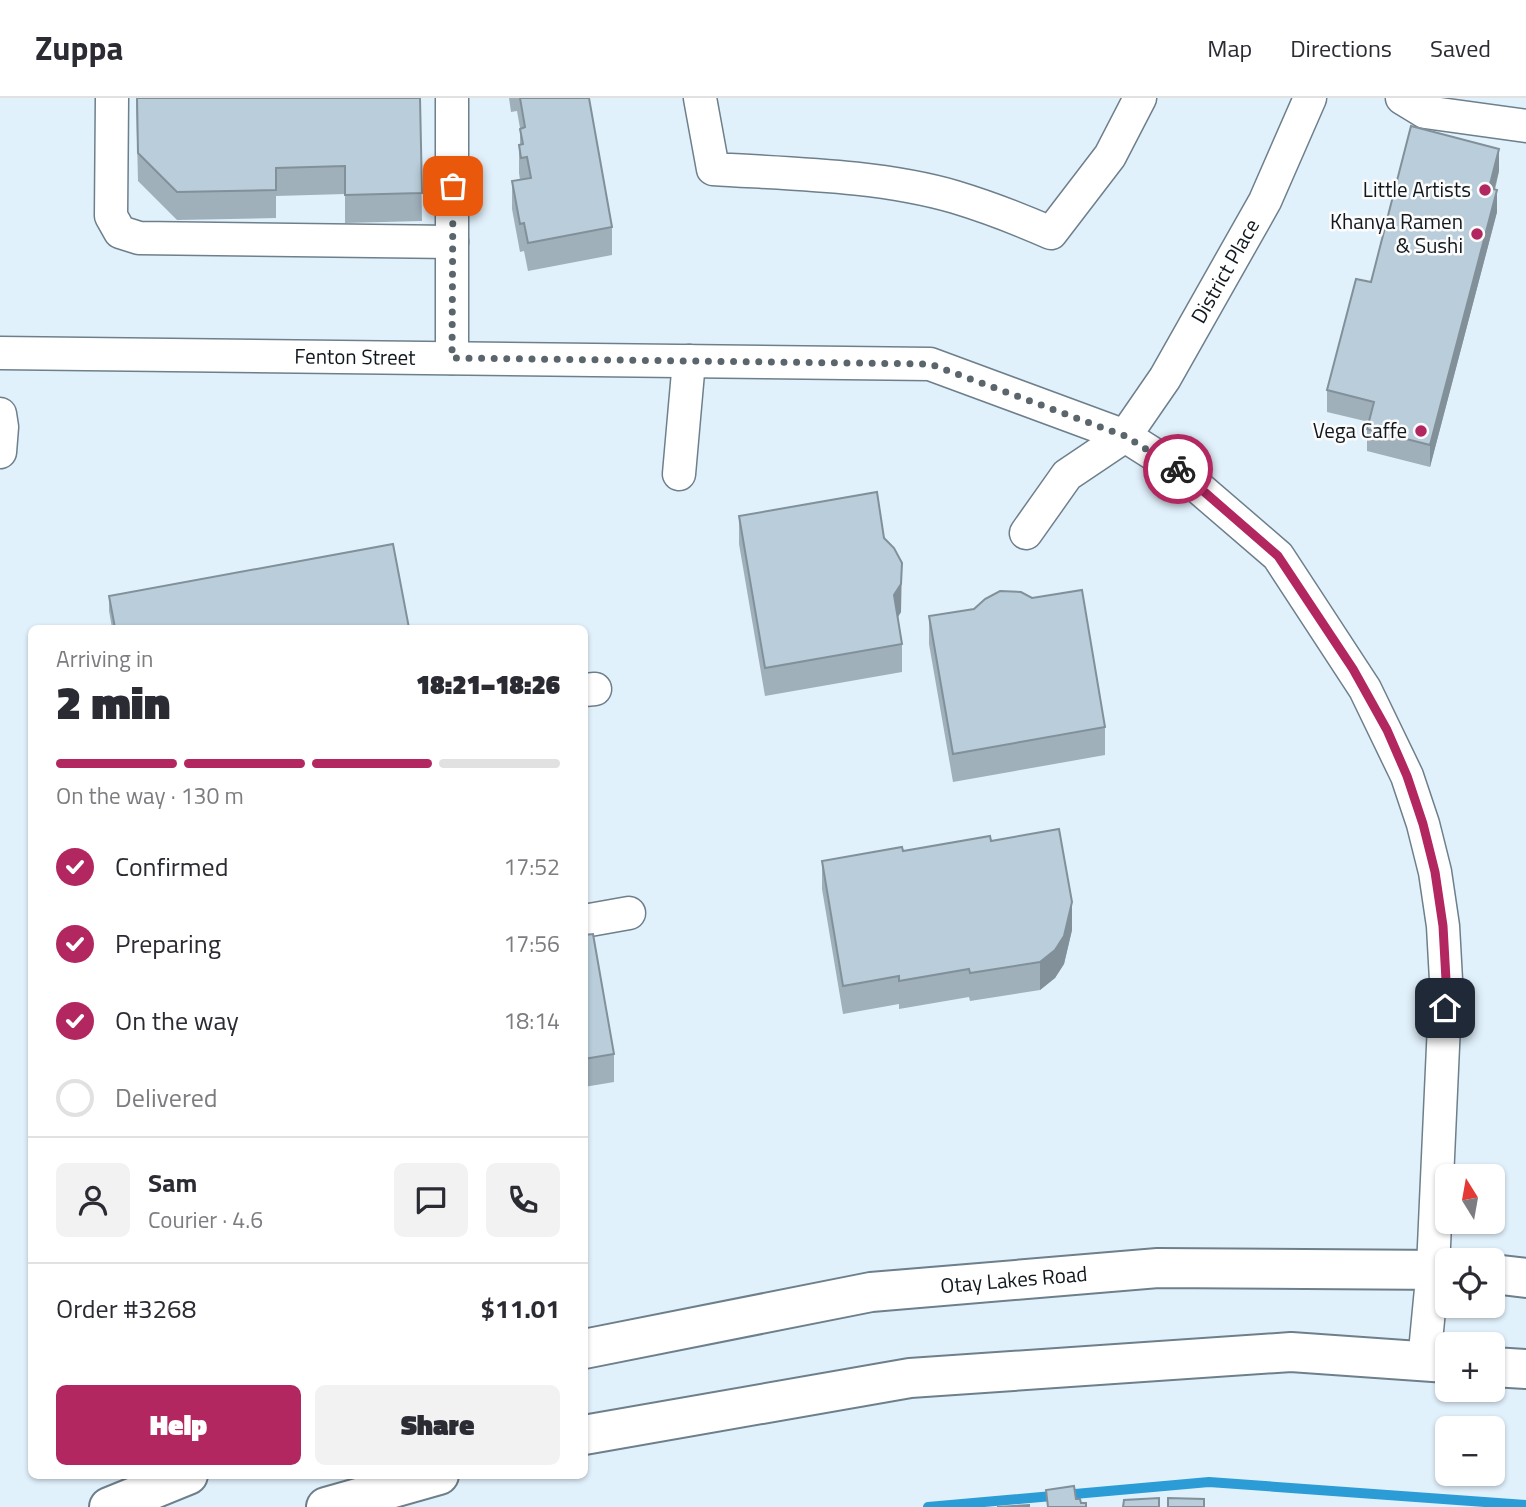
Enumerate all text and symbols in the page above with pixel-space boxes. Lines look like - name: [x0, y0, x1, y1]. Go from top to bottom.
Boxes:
- text: Zuppa: [35, 23, 123, 73]
- text: Map: [1207, 30, 1252, 66]
- text: Directions: [1290, 30, 1392, 66]
- text: Saved: [1430, 30, 1491, 66]
- pin: [423, 156, 483, 216]
- icon: bag: [434, 167, 472, 205]
- place label: Little Artists: [1363, 173, 1471, 205]
- marker: Little Artists: [1477, 182, 1493, 198]
- place label: Khanya Ramen & Sushi: [1330, 205, 1463, 261]
- street label: District Place: [1182, 212, 1267, 329]
- marker: Khanya Ramen & Sushi: [1469, 226, 1485, 242]
- street label: Fenton Street: [294, 339, 416, 373]
- place label: Vega Caffe: [1313, 414, 1407, 446]
- marker: Vega Caffe: [1413, 423, 1429, 439]
- courier: [1143, 434, 1213, 504]
- icon: bike: [1159, 450, 1197, 488]
- text: Arriving in: [56, 641, 153, 676]
- text: 18:21–18:26: [416, 665, 560, 704]
- text: 2 min: [56, 667, 170, 737]
- text: On the way · 130 m: [56, 778, 244, 813]
- text: Confirmed: [115, 847, 229, 886]
- icon: check: [56, 848, 94, 886]
- text: 17:52: [503, 849, 560, 884]
- text: Preparing: [115, 924, 221, 963]
- icon: check: [56, 925, 94, 963]
- text: 17:56: [503, 926, 560, 961]
- pin: [1415, 978, 1475, 1038]
- icon: home: [1426, 989, 1464, 1027]
- text: On the way: [115, 1001, 239, 1040]
- icon: check: [56, 1002, 94, 1040]
- text: 18:14: [503, 1003, 560, 1038]
- text: Delivered: [115, 1078, 218, 1117]
- button: person: [56, 1163, 130, 1237]
- text: Sam: [148, 1163, 197, 1202]
- button: chat: [394, 1163, 468, 1237]
- button: phone: [486, 1163, 560, 1237]
- north arrow: [1435, 1164, 1505, 1234]
- map controls: [1435, 1164, 1505, 1486]
- text: Courier · 4.6: [148, 1202, 263, 1237]
- button: locate: [1435, 1248, 1505, 1318]
- street label: Otay Lakes Road: [939, 1257, 1089, 1301]
- text: Order #3268: [56, 1289, 196, 1328]
- text: $11.01: [481, 1289, 560, 1328]
- button: +: [1435, 1332, 1505, 1402]
- button: Help: [56, 1385, 301, 1465]
- button: Share: [315, 1385, 560, 1465]
- button: −: [1435, 1416, 1505, 1486]

